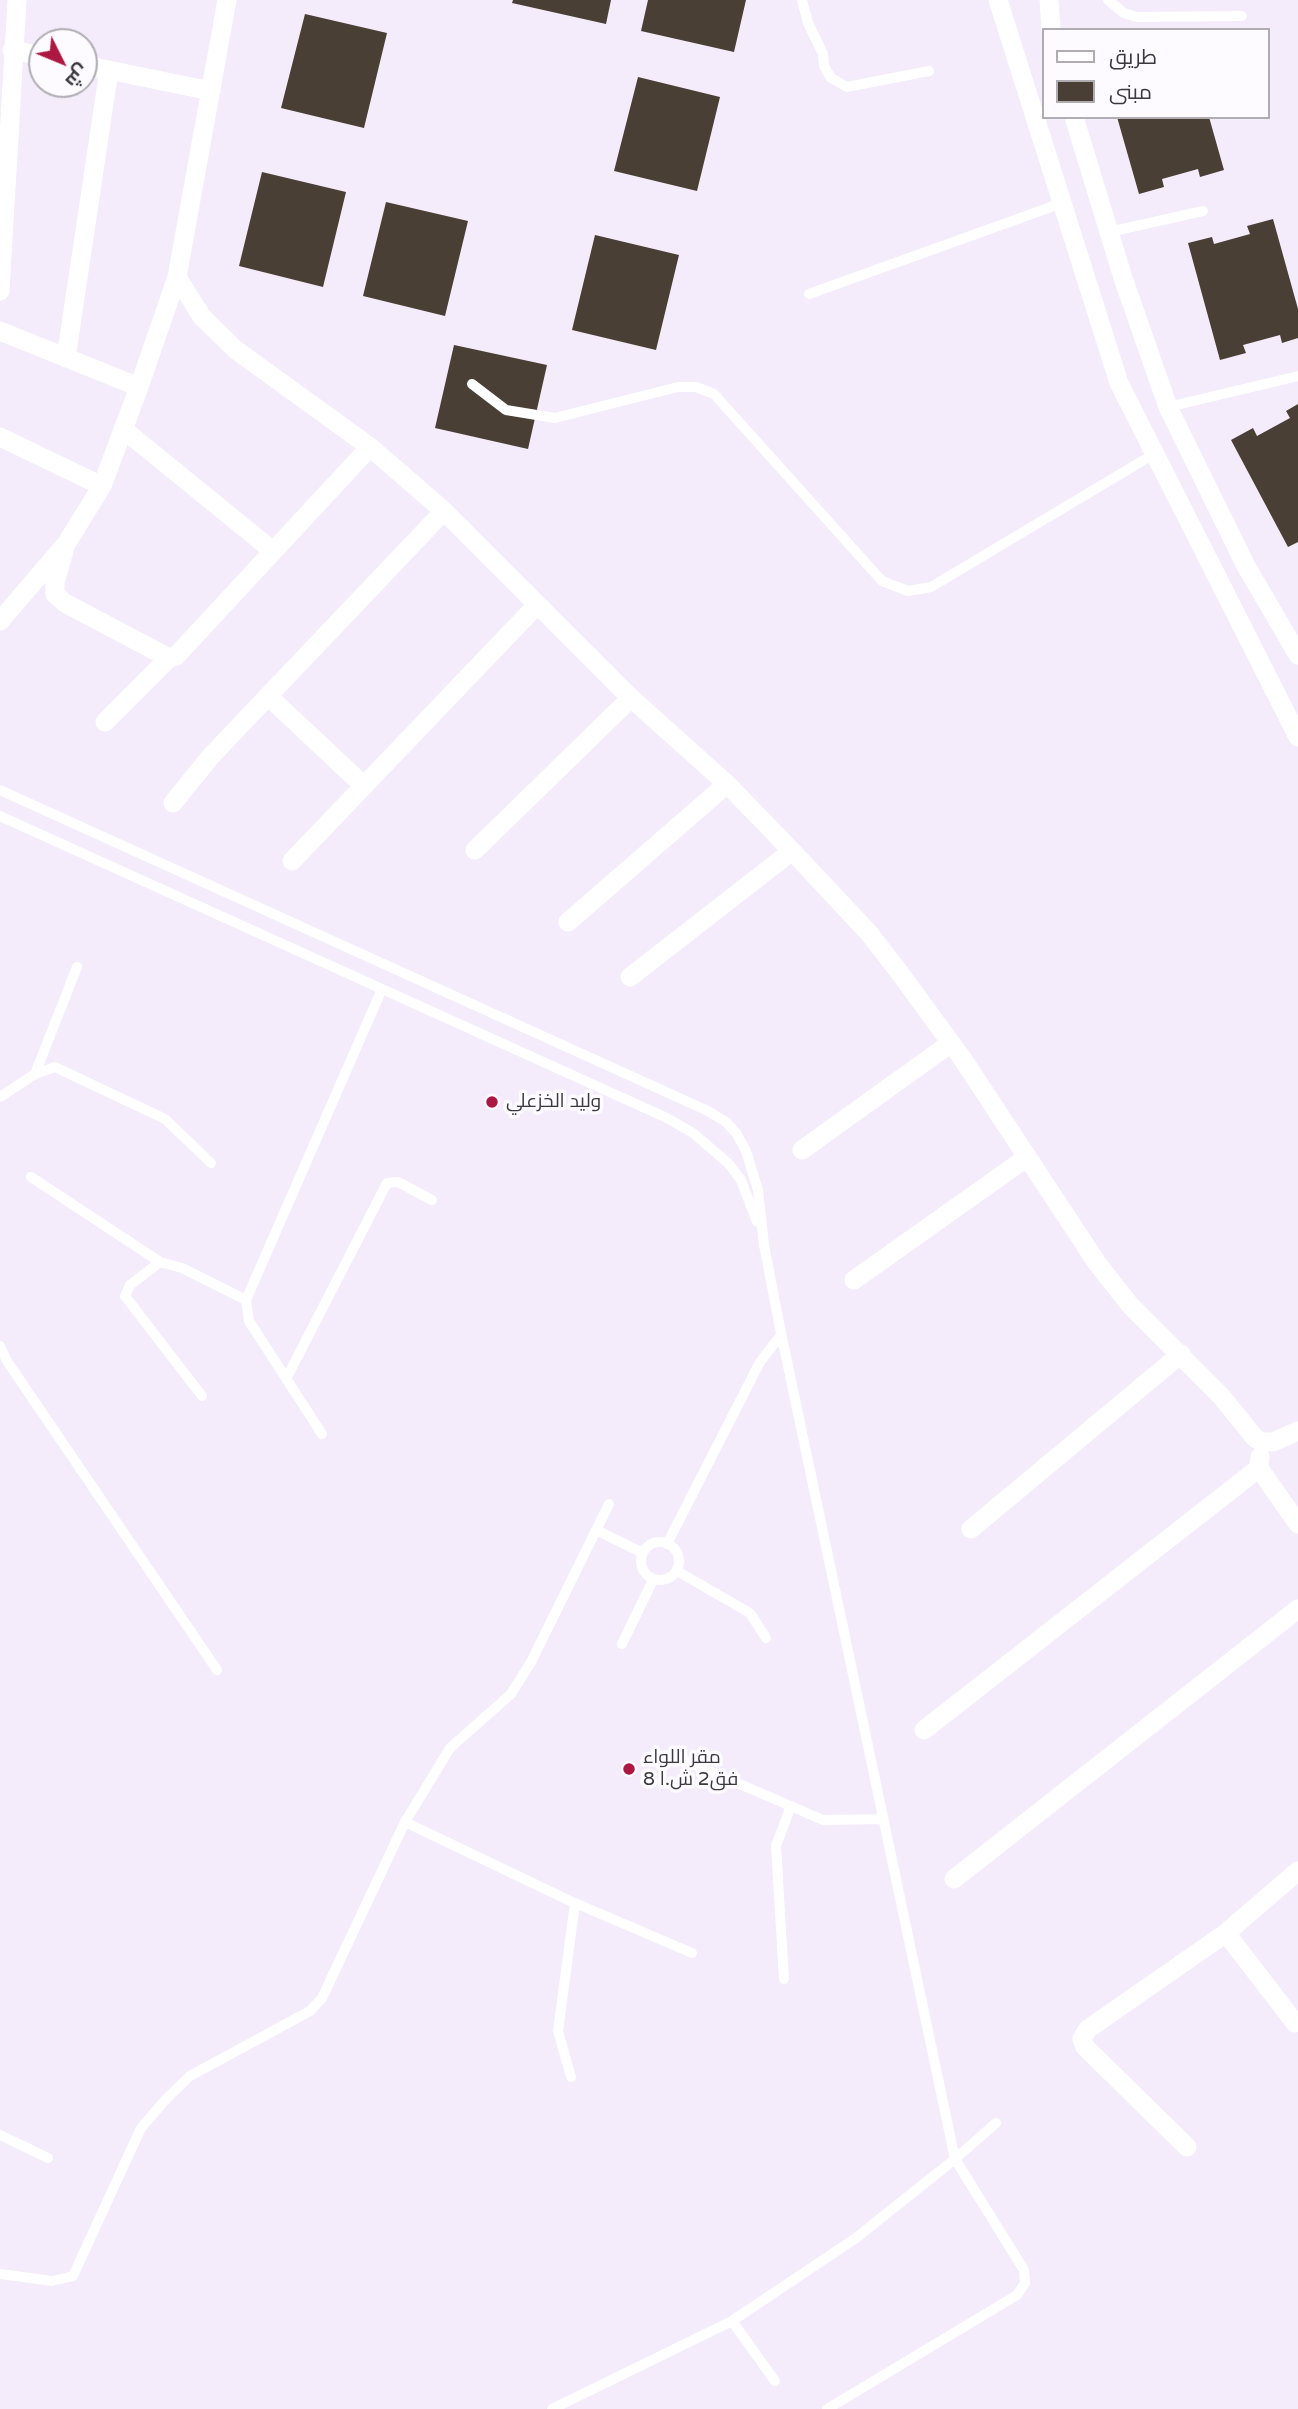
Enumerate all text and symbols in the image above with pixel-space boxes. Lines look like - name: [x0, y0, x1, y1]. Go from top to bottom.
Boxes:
- north arrow: [28, 28, 98, 98]
- legend: [1042, 28, 1270, 119]
- text: طريق: [1109, 45, 1157, 70]
- text: ش: [61, 60, 93, 92]
- text: مبنى: [1109, 80, 1152, 105]
- place label: وليد الخزعلي: [506, 1091, 601, 1113]
- marker: وليد الخزعلي: [484, 1094, 500, 1110]
- place label: مقر اللواء 8 فق2 ش.ا: [643, 1747, 738, 1791]
- marker: مقر اللواء 8 فق2 ش.ا: [621, 1761, 637, 1777]

